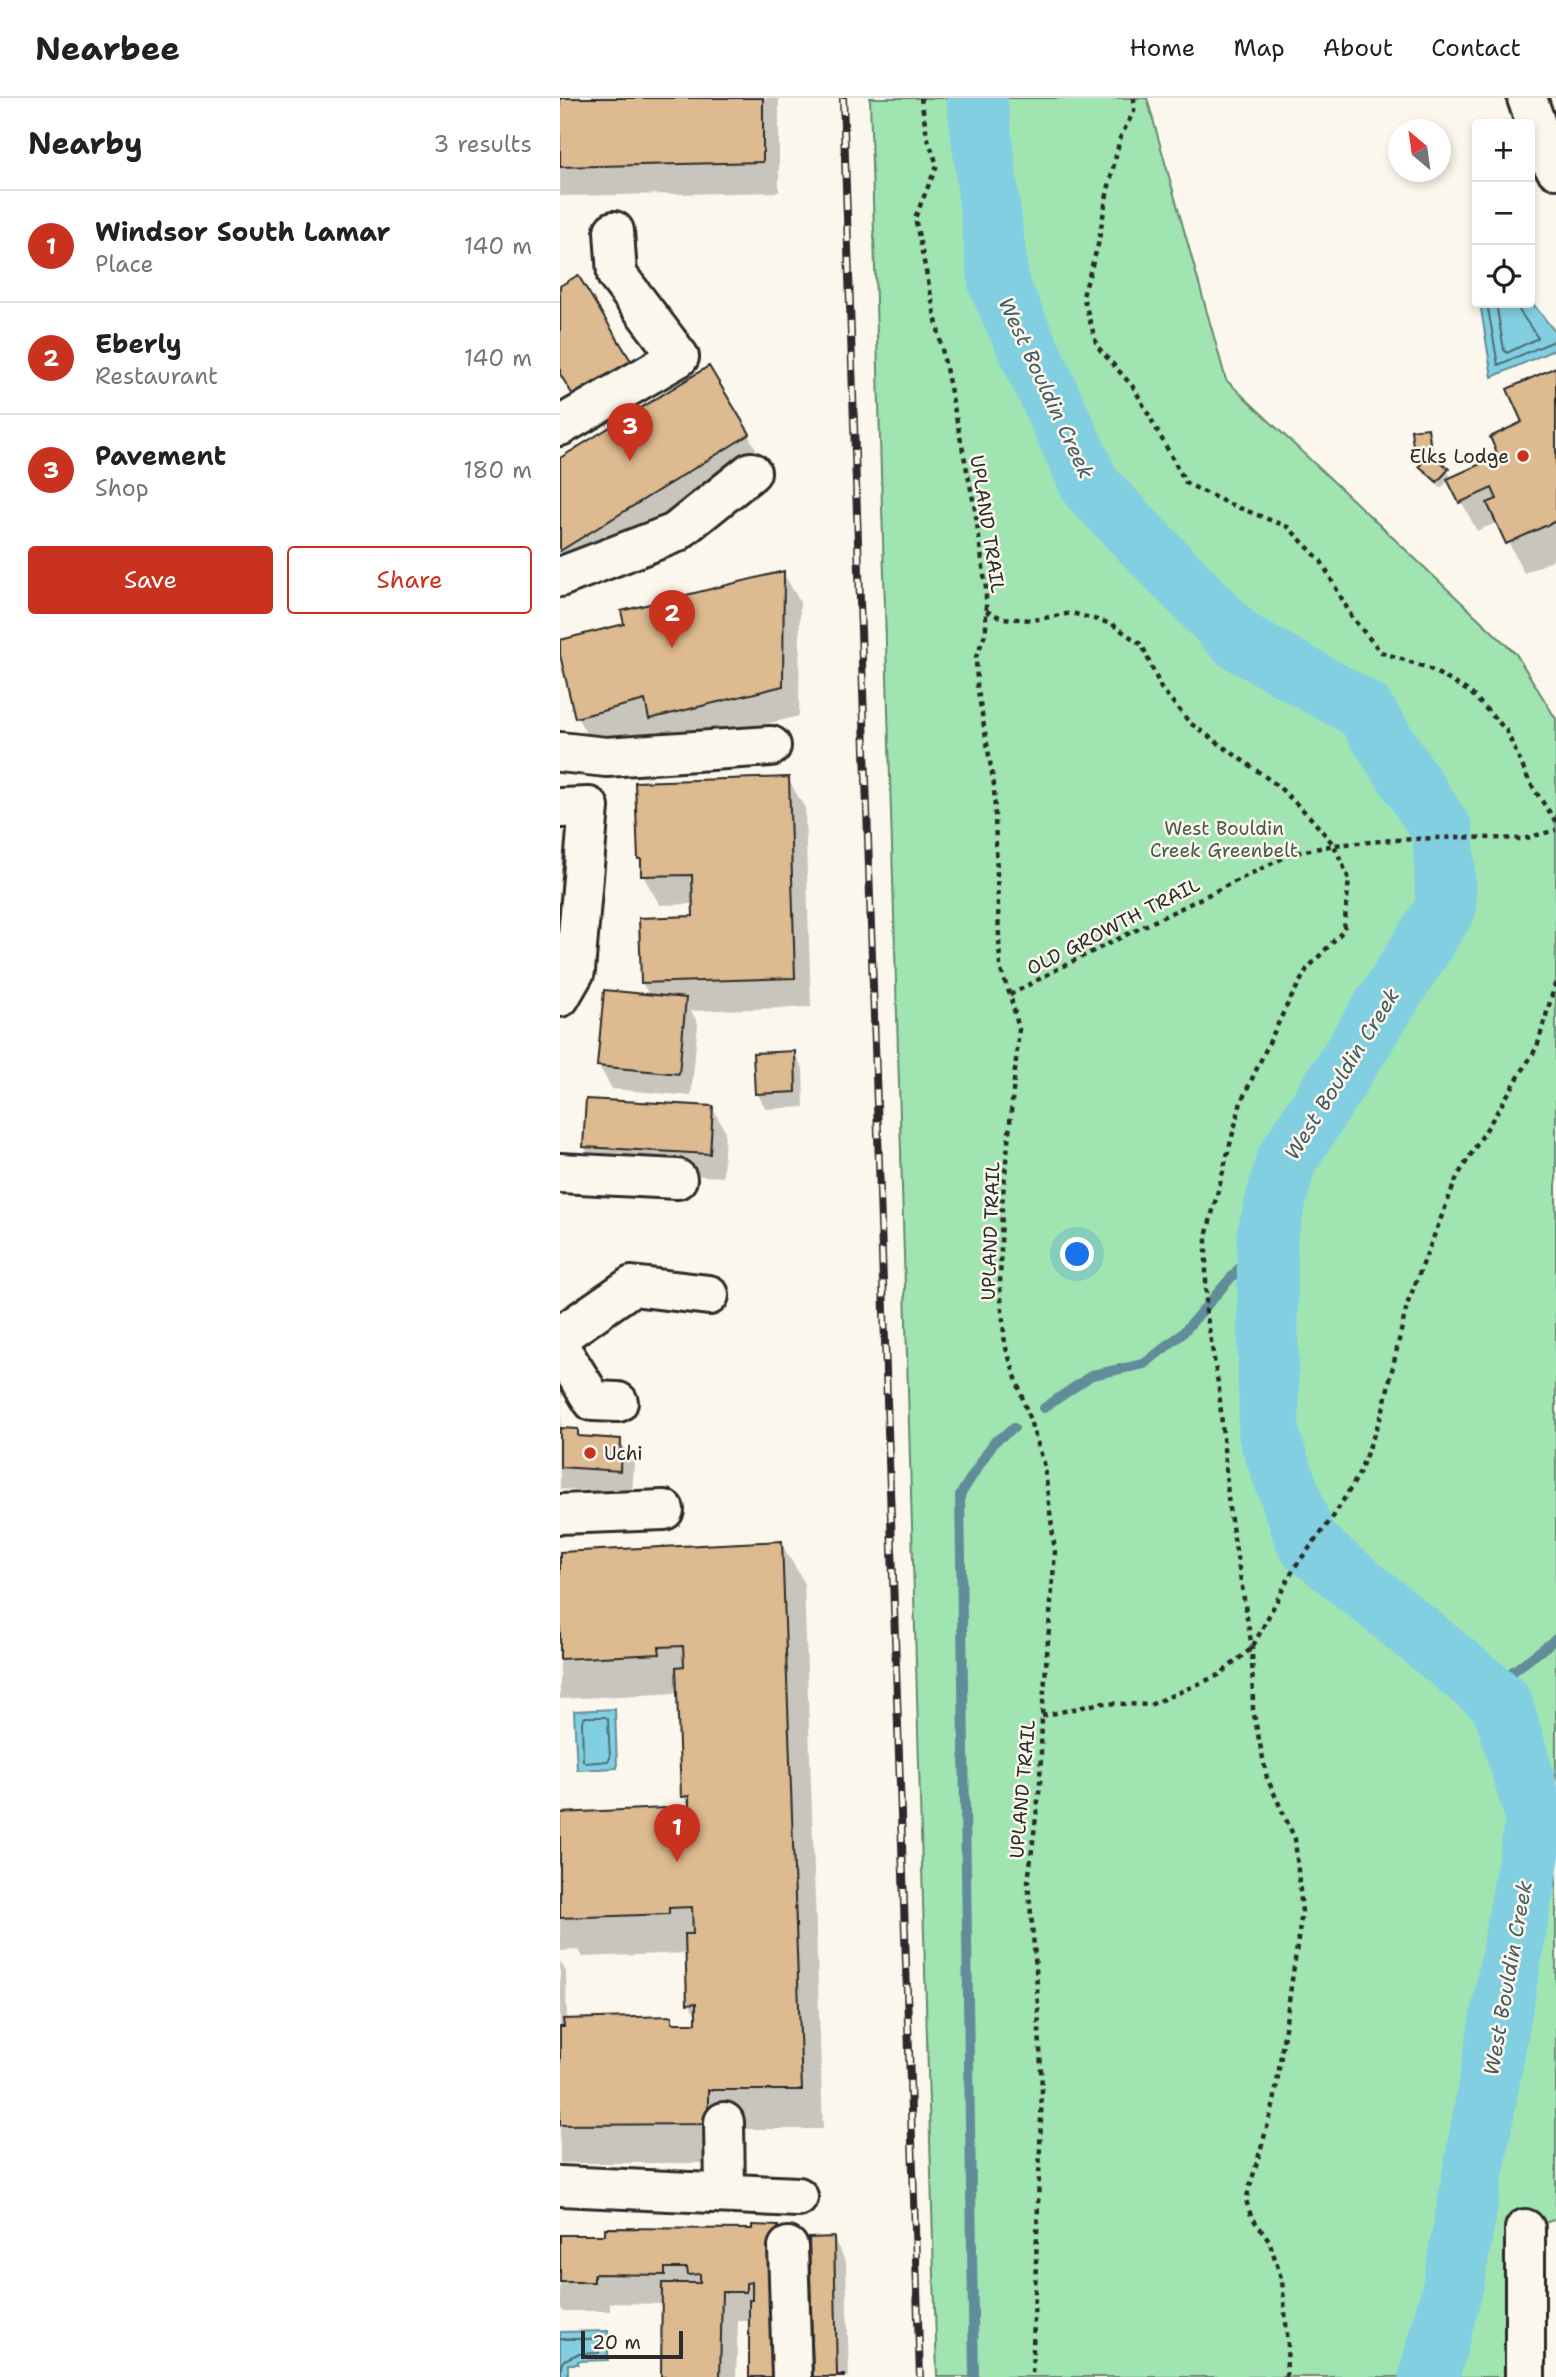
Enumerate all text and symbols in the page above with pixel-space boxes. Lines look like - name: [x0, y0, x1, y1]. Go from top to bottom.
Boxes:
- text: Nearbee: [35, 26, 180, 71]
- text: Home: [1129, 32, 1195, 64]
- text: Map: [1233, 32, 1285, 64]
- text: About: [1323, 32, 1393, 64]
- text: Contact: [1431, 32, 1521, 64]
- north arrow: [1388, 119, 1451, 182]
- map controls: [1472, 119, 1535, 308]
- button: +: [1472, 119, 1535, 182]
- text: Nearby: [28, 123, 143, 164]
- text: 3 results: [433, 129, 532, 159]
- button: −: [1472, 182, 1535, 245]
- text: Windsor South Lamar: [95, 214, 391, 249]
- text: 1: [46, 231, 56, 261]
- text: 140 m: [464, 231, 532, 261]
- button: locate: [1472, 245, 1535, 308]
- text: Place: [95, 249, 154, 279]
- water label: West Bouldin Creek: [992, 293, 1100, 483]
- text: Eberly: [95, 326, 182, 361]
- text: 2: [43, 343, 59, 373]
- text: 140 m: [464, 343, 532, 373]
- text: Restaurant: [95, 361, 218, 391]
- pin: 3: [607, 403, 653, 461]
- text: Pavement: [95, 438, 226, 473]
- place label: Elks Lodge: [1409, 444, 1509, 469]
- marker: Elks Lodge: [1515, 448, 1531, 464]
- street label: UPLAND TRAIL: [964, 453, 1011, 595]
- text: 3: [43, 455, 59, 485]
- text: 180 m: [463, 455, 532, 485]
- text: Shop: [95, 473, 149, 503]
- button: Save: [28, 546, 273, 614]
- button: Share: [287, 546, 532, 614]
- pin: 2: [649, 590, 695, 648]
- park label: West Bouldin Creek Greenbelt: [1150, 816, 1298, 863]
- street label: OLD GROWTH TRAIL: [1022, 872, 1204, 981]
- water label: West Bouldin Creek: [1278, 983, 1406, 1165]
- street label: UPLAND TRAIL: [976, 1161, 1005, 1301]
- your location: [1060, 1237, 1094, 1271]
- place label: Uchi: [604, 1441, 643, 1466]
- marker: Uchi: [582, 1445, 598, 1461]
- street label: UPLAND TRAIL: [1004, 1719, 1041, 1859]
- pin: 1: [654, 1804, 700, 1862]
- water label: West Bouldin Creek: [1477, 1878, 1539, 2078]
- scale bar: [581, 2328, 682, 2360]
- text: 20 m: [592, 2330, 641, 2355]

